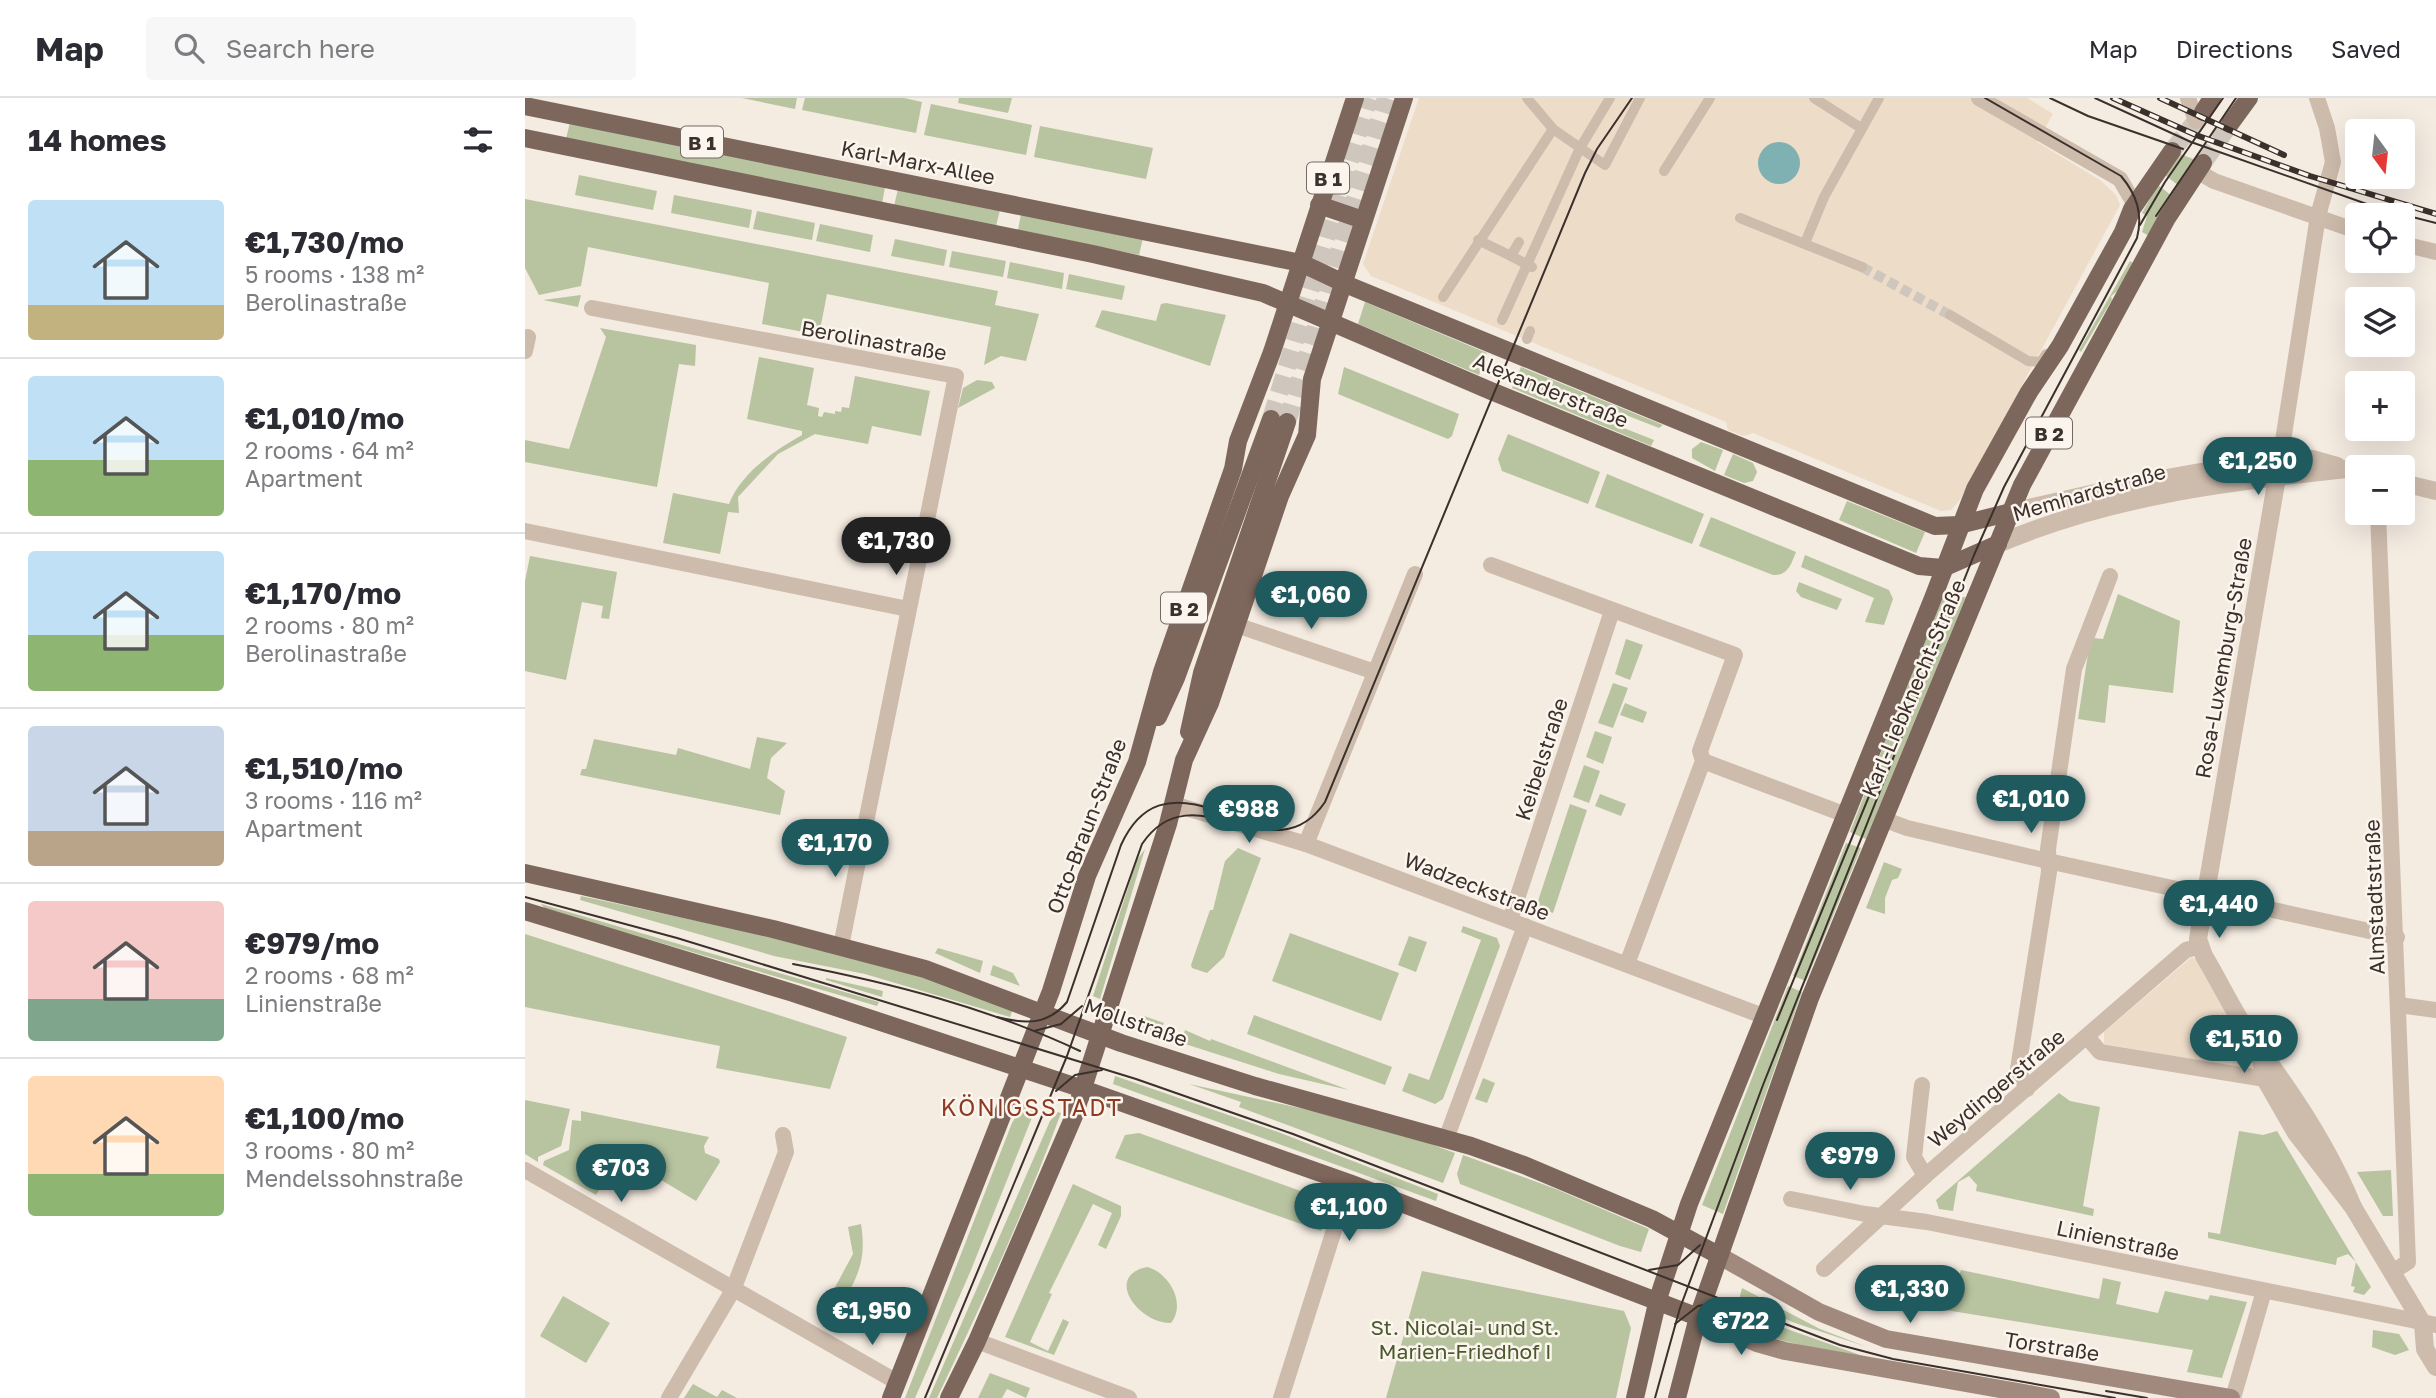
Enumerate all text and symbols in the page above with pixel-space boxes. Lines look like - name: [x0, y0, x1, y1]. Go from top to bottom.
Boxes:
- search box: [146, 17, 636, 80]
- text: Map: [35, 29, 104, 68]
- icon: search: [170, 29, 208, 67]
- text: Search here: [226, 33, 375, 64]
- text: Map: [2089, 34, 2138, 63]
- text: Directions: [2176, 34, 2293, 63]
- text: Saved: [2331, 34, 2401, 63]
- north arrow: [2345, 119, 2415, 189]
- map controls: [2345, 119, 2415, 525]
- icon: filters: [459, 121, 497, 159]
- text: 14 homes: [28, 122, 167, 158]
- road number: B 1: [681, 126, 723, 158]
- street label: Karl-Marx-Allee: [839, 134, 997, 190]
- road number: B 1: [1307, 162, 1349, 194]
- button: locate: [2345, 203, 2415, 273]
- text: €1,730/mo: [245, 224, 404, 260]
- icon: home: [84, 228, 168, 312]
- text: 5 rooms · 138 m²: [245, 260, 424, 288]
- button: layers: [2345, 287, 2415, 357]
- text: Berolinastraße: [245, 288, 407, 316]
- street label: Berolinastraße: [799, 314, 949, 366]
- street label: Alexanderstraße: [1470, 347, 1632, 433]
- button: +: [2345, 371, 2415, 441]
- text: €1,010/mo: [245, 400, 404, 436]
- icon: home: [84, 404, 168, 488]
- road number: B 2: [2026, 418, 2072, 448]
- text: 2 rooms · 64 m²: [245, 436, 414, 464]
- pin: €1,250: [2201, 438, 2315, 497]
- text: €1,250: [2219, 446, 2297, 474]
- button: −: [2345, 455, 2415, 525]
- street label: Memhardstraße: [2009, 458, 2169, 526]
- text: Apartment: [245, 464, 363, 492]
- pin: €1,730: [839, 518, 953, 577]
- text: €1,730: [858, 526, 934, 554]
- street label: Rosa-Luxemburg-Straße: [2189, 536, 2257, 780]
- pin: €1,060: [1254, 572, 1368, 631]
- text: €1,170/mo: [245, 575, 401, 611]
- street label: Karl-Liebknecht-Straße: [1855, 575, 1971, 801]
- icon: home: [84, 579, 168, 663]
- text: €1,060: [1271, 580, 1351, 608]
- road number: B 2: [1161, 593, 1207, 624]
- text: 2 rooms · 80 m²: [245, 611, 414, 639]
- text: Berolinastraße: [245, 639, 407, 667]
- street label: Keibelstraße: [1509, 694, 1573, 824]
- street label: Otto-Braun-Straße: [1041, 735, 1131, 917]
- text: €1,510/mo: [245, 750, 403, 786]
- icon: home: [84, 754, 168, 838]
- pin: €1,010: [1974, 776, 2088, 835]
- text: €1,010: [1992, 784, 2070, 812]
- text: 3 rooms · 116 m²: [245, 786, 422, 814]
- pin: €988: [1208, 786, 1290, 845]
- text: €988: [1219, 794, 1279, 822]
- text: Apartment: [245, 814, 363, 842]
- street label: Almstadtstraße: [2358, 819, 2390, 975]
- pin: €1,170: [778, 820, 892, 879]
- text: €1,170: [798, 828, 872, 856]
- street label: Wadzeckstraße: [1400, 846, 1554, 926]
- pin: €1,440: [2162, 880, 2276, 940]
- text: €1,440: [2179, 889, 2259, 917]
- text: €979/mo: [245, 925, 379, 961]
- icon: home: [84, 929, 168, 1013]
- text: 2 rooms · 68 m²: [245, 961, 414, 989]
- text: Linienstraße: [245, 989, 382, 1017]
- street label: Mollstraße: [1081, 992, 1191, 1052]
- pin: €1,510: [2187, 1016, 2301, 1075]
- street label: Weydingerstraße: [1922, 1023, 2070, 1153]
- text: €1,510: [2206, 1024, 2282, 1052]
- district label: KÖNIGSSTADT: [941, 1093, 1123, 1121]
- text: €1,100/mo: [245, 1100, 404, 1136]
- icon: home: [84, 1104, 168, 1188]
- pin: €979: [1809, 1132, 1891, 1192]
- text: 3 rooms · 80 m²: [245, 1136, 414, 1164]
- text: €979: [1821, 1141, 1879, 1169]
- pin: €703: [580, 1144, 662, 1204]
- text: €703: [592, 1153, 650, 1181]
- text: Mendelssohnstraße: [245, 1164, 463, 1192]
- pin: €1,100: [1292, 1184, 1406, 1243]
- text: €1,100: [1310, 1192, 1388, 1220]
- street label: Linienstraße: [2054, 1214, 2182, 1266]
- pin: €1,330: [1853, 1266, 1967, 1325]
- text: €1,330: [1871, 1274, 1949, 1302]
- pin: €1,950: [815, 1288, 929, 1347]
- text: €1,950: [832, 1296, 912, 1324]
- pin: €722: [1700, 1298, 1782, 1357]
- text: €722: [1713, 1306, 1769, 1334]
- park label: St. Nicolai- und St. Marien-Friedhof I: [1371, 1314, 1559, 1364]
- street label: Torstraße: [2003, 1326, 2101, 1366]

